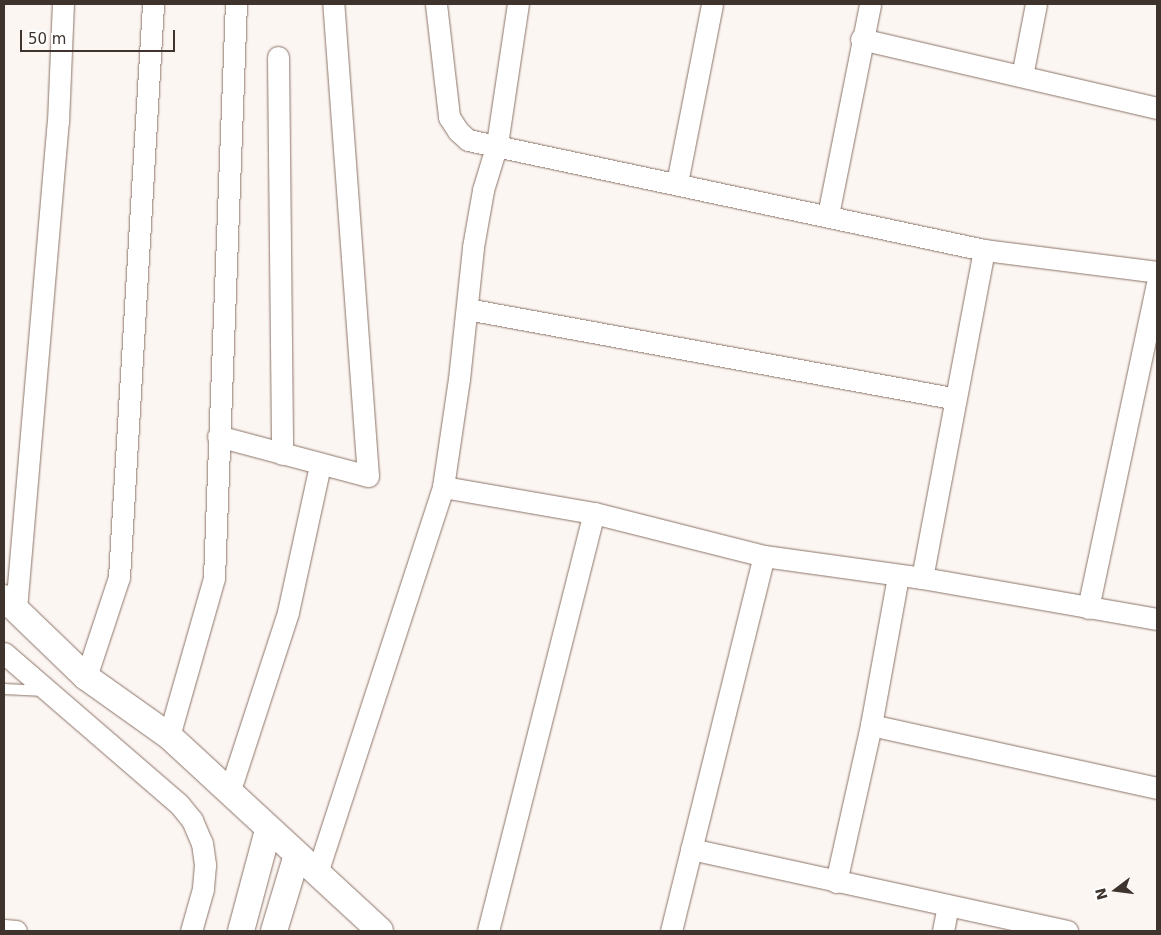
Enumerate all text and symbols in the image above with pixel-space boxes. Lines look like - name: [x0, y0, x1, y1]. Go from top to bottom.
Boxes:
- scale bar: [22, 20, 178, 52]
- text: 50 m: [28, 30, 66, 48]
- north arrow: [1091, 865, 1141, 915]
- text: N: [1092, 886, 1111, 902]

